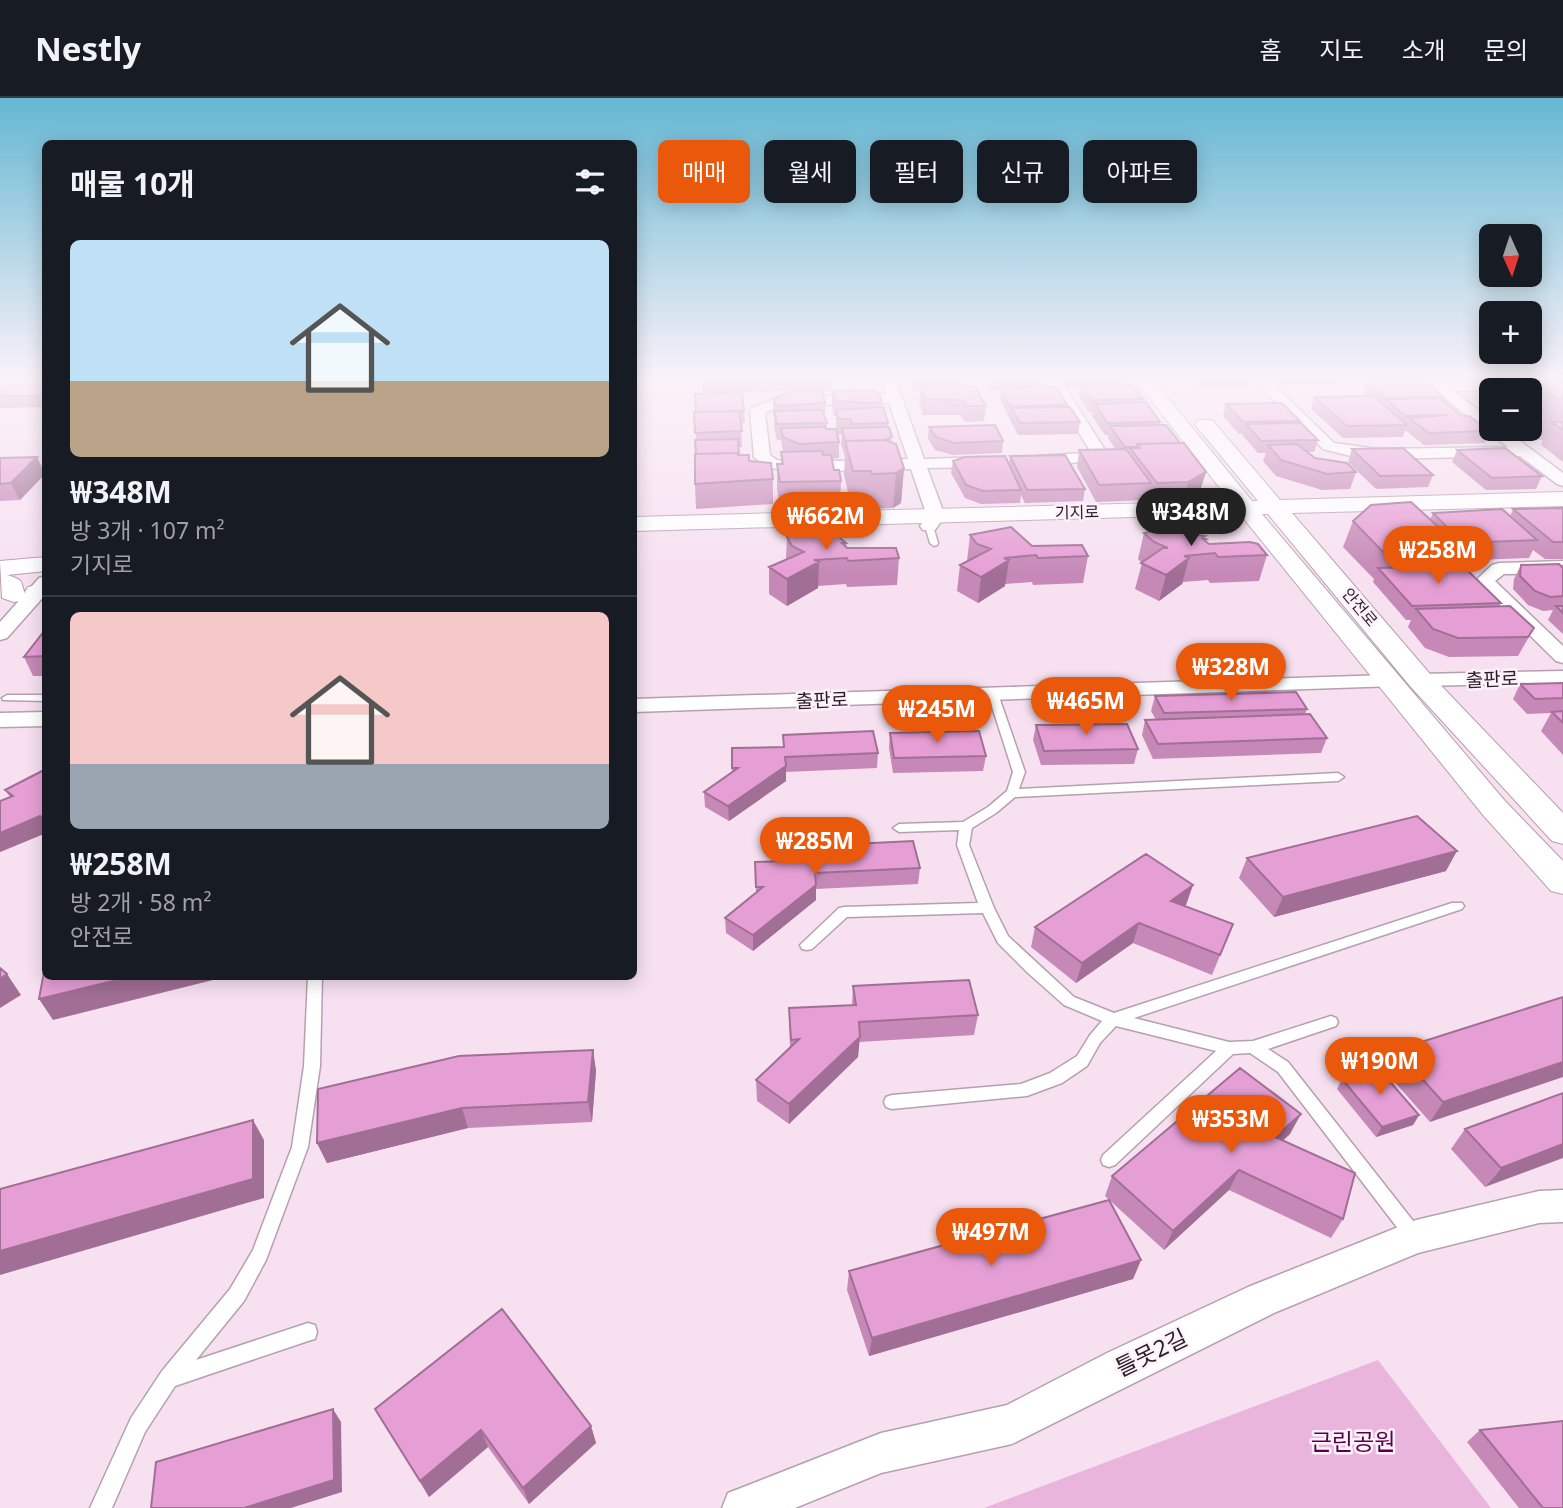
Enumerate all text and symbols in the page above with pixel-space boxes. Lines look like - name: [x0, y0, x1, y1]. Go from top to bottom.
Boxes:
- text: Nestly: [35, 26, 141, 71]
- text: 홈: [1259, 33, 1281, 66]
- text: 지도: [1319, 33, 1364, 66]
- text: 소개: [1402, 33, 1446, 66]
- text: 문의: [1484, 33, 1528, 66]
- chip: 매매: [658, 140, 750, 203]
- chip: 월세: [764, 140, 856, 203]
- chip: 필터: [870, 140, 963, 203]
- chip: 신규: [977, 140, 1069, 203]
- chip: 아파트: [1083, 140, 1197, 203]
- text: 매물 10개: [70, 163, 195, 204]
- icon: filters: [571, 163, 609, 201]
- north arrow: [1479, 224, 1542, 287]
- map controls: [1479, 224, 1542, 441]
- icon: home: [277, 285, 403, 411]
- button: +: [1479, 301, 1542, 364]
- button: −: [1479, 378, 1542, 441]
- text: ₩348M: [70, 471, 172, 512]
- pin: ₩348M: [1142, 489, 1240, 548]
- pin: ₩662M: [777, 492, 875, 552]
- text: ₩348M: [1152, 495, 1230, 527]
- text: ₩662M: [787, 499, 865, 531]
- street label: 기지로: [1055, 501, 1100, 523]
- text: 방 3개 · 107 m²: [70, 514, 225, 546]
- pin: ₩258M: [1389, 526, 1487, 586]
- text: ₩258M: [1399, 533, 1477, 565]
- text: 기지로: [70, 548, 133, 580]
- street label: 안전로: [1337, 583, 1383, 631]
- pin: ₩328M: [1182, 644, 1280, 703]
- text: ₩328M: [1192, 650, 1270, 682]
- icon: home: [277, 657, 403, 783]
- street label: 출판로: [1465, 665, 1519, 693]
- pin: ₩465M: [1037, 678, 1135, 737]
- text: ₩465M: [1047, 684, 1125, 716]
- street label: 출판로: [795, 686, 849, 714]
- pin: ₩245M: [888, 686, 986, 745]
- text: ₩245M: [898, 692, 976, 724]
- pin: ₩285M: [766, 818, 864, 877]
- text: ₩285M: [776, 824, 854, 856]
- text: ₩258M: [70, 843, 172, 884]
- text: 방 2개 · 58 m²: [70, 886, 211, 918]
- text: 안전로: [70, 920, 133, 952]
- pin: ₩190M: [1331, 1038, 1429, 1097]
- text: ₩190M: [1341, 1044, 1419, 1076]
- pin: ₩353M: [1182, 1096, 1280, 1155]
- text: ₩353M: [1192, 1102, 1270, 1134]
- pin: ₩497M: [942, 1208, 1040, 1268]
- text: ₩497M: [952, 1215, 1030, 1247]
- street label: 틀못2길: [1110, 1321, 1192, 1383]
- park label: 근린공원: [1311, 1425, 1395, 1457]

